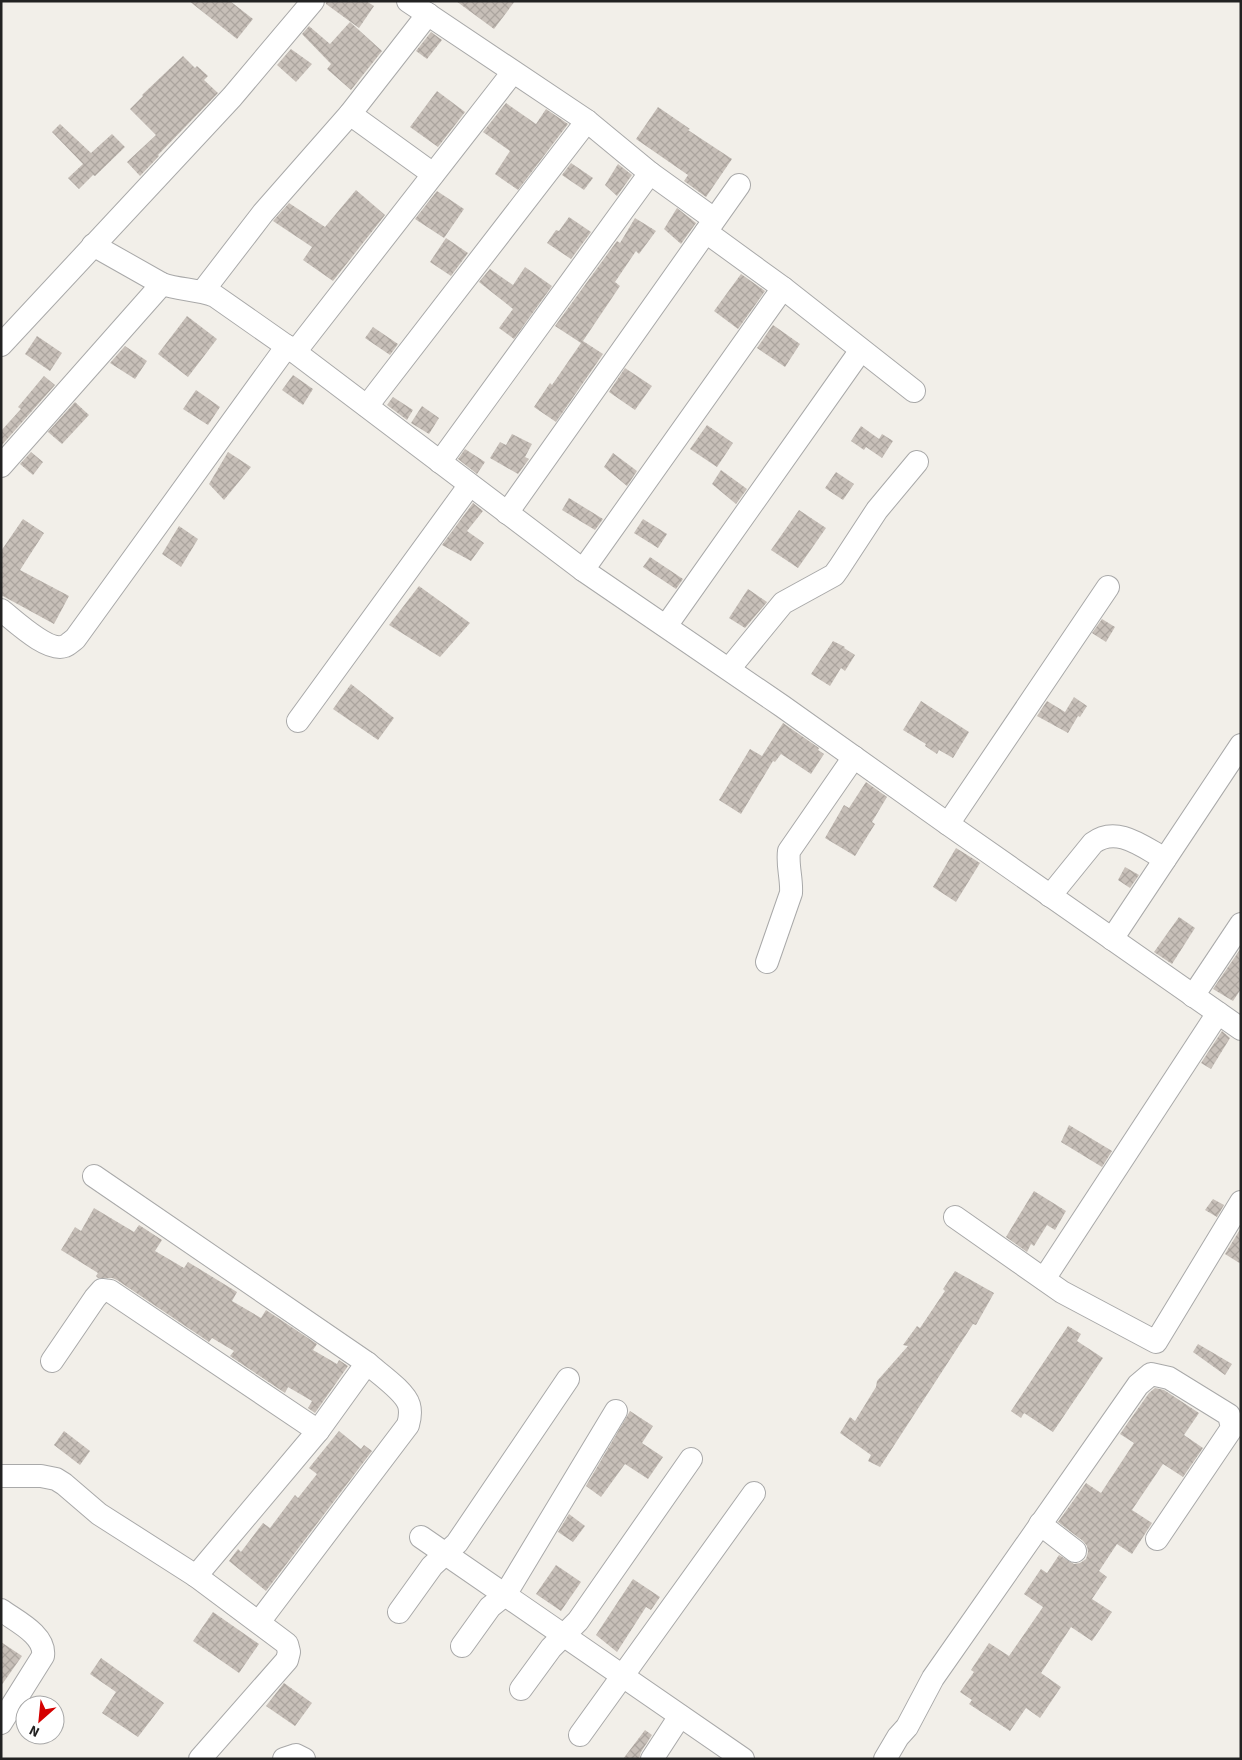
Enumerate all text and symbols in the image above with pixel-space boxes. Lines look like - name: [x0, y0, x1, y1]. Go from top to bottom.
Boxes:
- north arrow: [15, 1695, 65, 1745]
- text: N: [26, 1720, 43, 1742]

